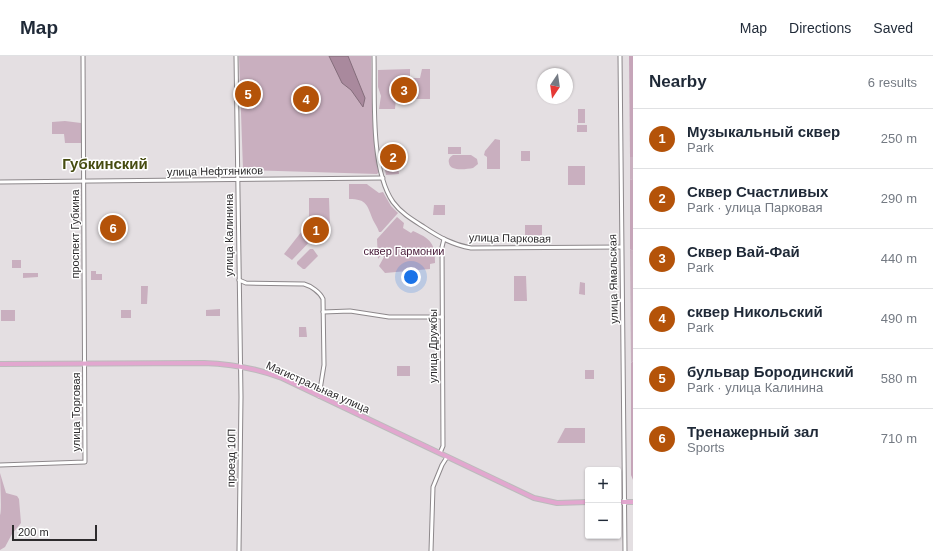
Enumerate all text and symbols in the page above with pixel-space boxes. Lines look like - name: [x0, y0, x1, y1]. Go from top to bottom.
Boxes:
- text: Map: [20, 17, 58, 38]
- text: Map: [740, 20, 767, 36]
- text: Directions: [789, 20, 851, 36]
- text: Saved: [873, 20, 913, 36]
- north arrow: [537, 68, 573, 104]
- text: Nearby: [649, 72, 707, 91]
- pin: 3: [391, 75, 417, 105]
- text: 6 results: [868, 75, 917, 90]
- pin: 5: [235, 79, 261, 109]
- pin: 4: [293, 84, 319, 114]
- text: Музыкальный сквер: [687, 123, 840, 140]
- text: 1: [658, 131, 666, 146]
- text: 250 m: [881, 131, 917, 146]
- text: Park: [687, 140, 714, 155]
- pin: 2: [380, 142, 406, 172]
- district label: Губкинский: [62, 155, 148, 172]
- street label: улица Нефтяников: [167, 164, 263, 178]
- text: Сквер Счастливых: [687, 183, 828, 200]
- street label: проспект Губкина: [69, 189, 81, 279]
- text: 2: [658, 191, 666, 206]
- text: 290 m: [881, 191, 917, 206]
- street label: улица Калинина: [223, 193, 235, 276]
- text: Park · улица Парковая: [687, 200, 823, 215]
- pin: 6: [100, 213, 126, 243]
- pin: 1: [303, 215, 329, 245]
- street label: улица Парковая: [469, 231, 551, 245]
- street label: улица Ямальская: [606, 234, 620, 324]
- text: Сквер Вай-Фай: [687, 243, 800, 260]
- park label: сквер Гармонии: [364, 245, 444, 257]
- text: 3: [658, 251, 666, 266]
- text: 440 m: [881, 251, 917, 266]
- text: Park: [687, 260, 714, 275]
- your location: [401, 267, 421, 287]
- text: сквер Никольский: [687, 303, 823, 320]
- street label: улица Дружбы: [427, 309, 439, 383]
- text: 4: [658, 311, 666, 326]
- text: 490 m: [881, 311, 917, 326]
- text: Park: [687, 320, 714, 335]
- street label: Магистральная улица: [264, 359, 372, 416]
- text: бульвар Бородинский: [687, 363, 854, 380]
- text: 5: [658, 371, 666, 386]
- text: 580 m: [881, 371, 917, 386]
- street label: улица Торговая: [70, 372, 82, 452]
- text: Park · улица Калинина: [687, 380, 823, 395]
- text: Тренажерный зал: [687, 423, 819, 440]
- street label: проезд 10П: [224, 429, 238, 487]
- text: 6: [658, 431, 666, 446]
- text: 710 m: [881, 431, 917, 446]
- text: Sports: [687, 440, 725, 455]
- map controls: [585, 467, 621, 539]
- button: +: [585, 467, 621, 503]
- button: −: [585, 503, 621, 539]
- scale bar: [12, 523, 97, 542]
- text: 200 m: [18, 526, 49, 538]

